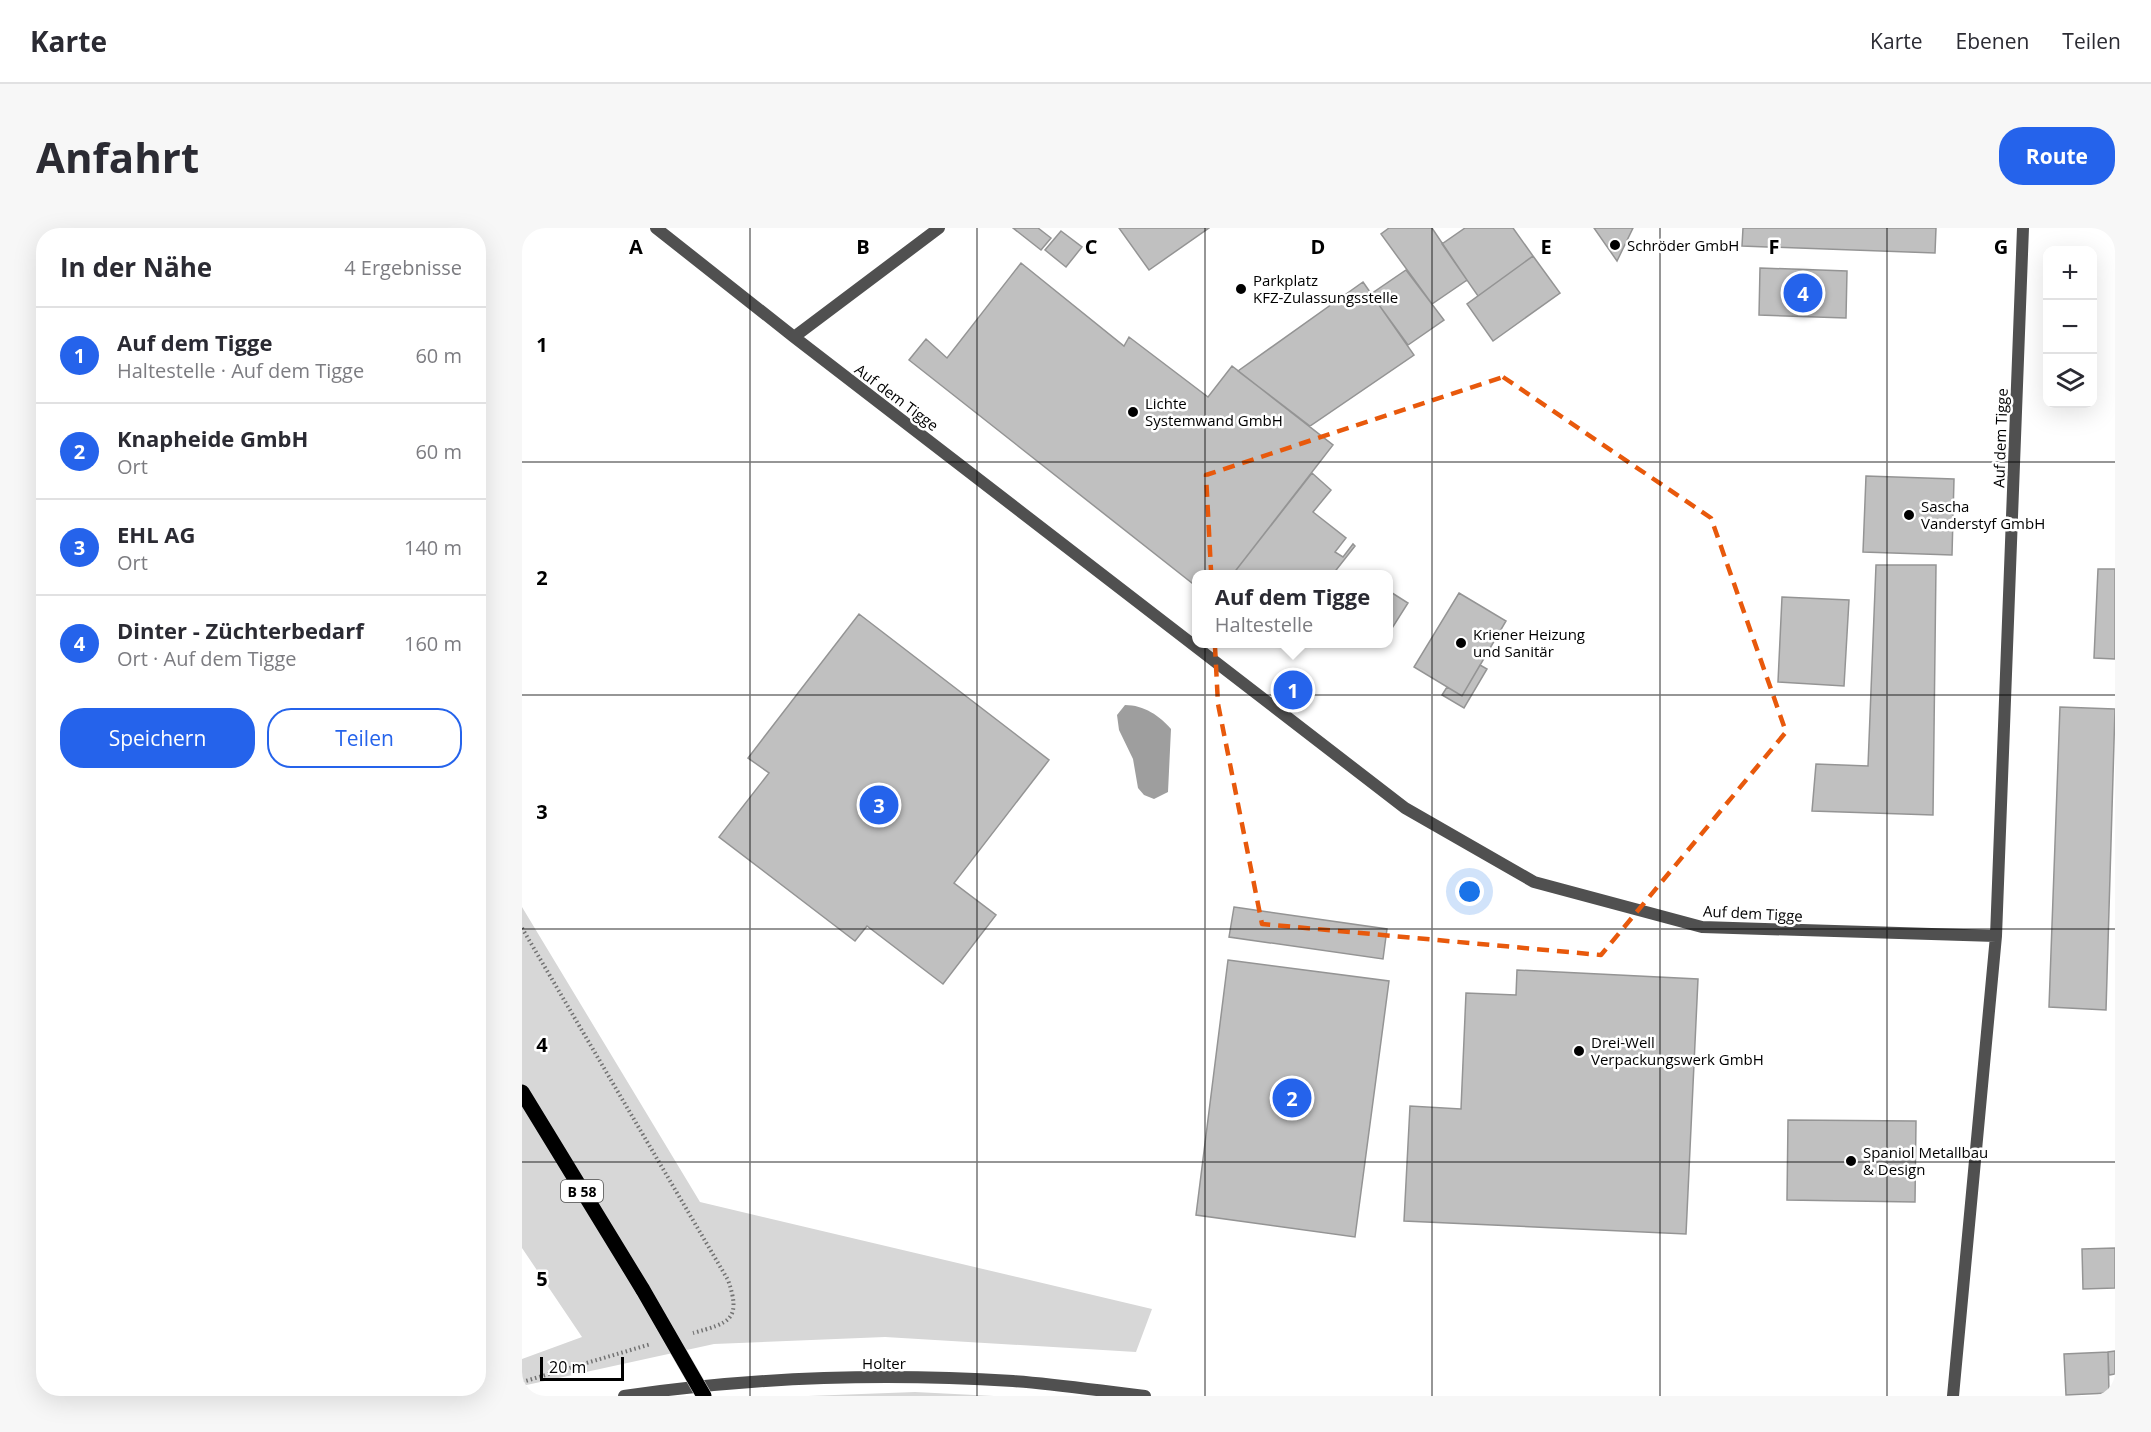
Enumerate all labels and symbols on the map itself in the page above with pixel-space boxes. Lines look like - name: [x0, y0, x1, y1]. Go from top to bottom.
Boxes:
- text: A: [629, 233, 643, 260]
- text: B: [856, 233, 870, 260]
- text: C: [1085, 233, 1098, 260]
- text: D: [1311, 233, 1325, 260]
- text: E: [1540, 233, 1552, 260]
- text: F: [1769, 233, 1779, 260]
- text: G: [1994, 233, 2008, 260]
- place label: Schröder GmbH: [1627, 235, 1739, 255]
- marker: Schröder GmbH: [1608, 238, 1622, 252]
- place label: Parkplatz KFZ-Zulassungsstelle: [1253, 270, 1398, 307]
- pin: 4: [1784, 270, 1822, 316]
- marker: Parkplatz KFZ-Zulassungsstelle: [1234, 282, 1248, 296]
- text: 1: [536, 331, 548, 358]
- street label: Auf dem Tigge: [851, 359, 943, 435]
- street label: Auf dem Tigge: [1988, 388, 2012, 488]
- place label: Lichte Systemwand GmbH: [1145, 393, 1283, 430]
- marker: Lichte Systemwand GmbH: [1126, 405, 1140, 419]
- place label: Sascha Vanderstyf GmbH: [1921, 496, 2045, 533]
- marker: Sascha Vanderstyf GmbH: [1902, 508, 1916, 522]
- text: 2: [536, 564, 548, 591]
- place label: Kriener Heizung und Sanitär: [1473, 624, 1585, 661]
- marker: Kriener Heizung und Sanitär: [1454, 636, 1468, 650]
- pin: 1: [1274, 668, 1312, 712]
- pin: 3: [860, 782, 898, 828]
- text: 3: [536, 798, 548, 825]
- your location: [1455, 877, 1484, 906]
- street label: Auf dem Tigge: [1703, 900, 1803, 926]
- text: 4: [536, 1031, 548, 1058]
- place label: Drei-Well Verpackungswerk GmbH: [1591, 1032, 1764, 1069]
- marker: Drei-Well Verpackungswerk GmbH: [1572, 1044, 1586, 1058]
- pin: 2: [1272, 1076, 1312, 1120]
- place label: Spaniol Metallbau & Design: [1863, 1142, 1988, 1179]
- marker: Spaniol Metallbau & Design: [1844, 1154, 1858, 1168]
- road number: B 58: [561, 1180, 603, 1202]
- text: 5: [536, 1265, 548, 1292]
- street label: Holter: [862, 1353, 906, 1373]
- scale bar: [540, 1354, 624, 1382]

